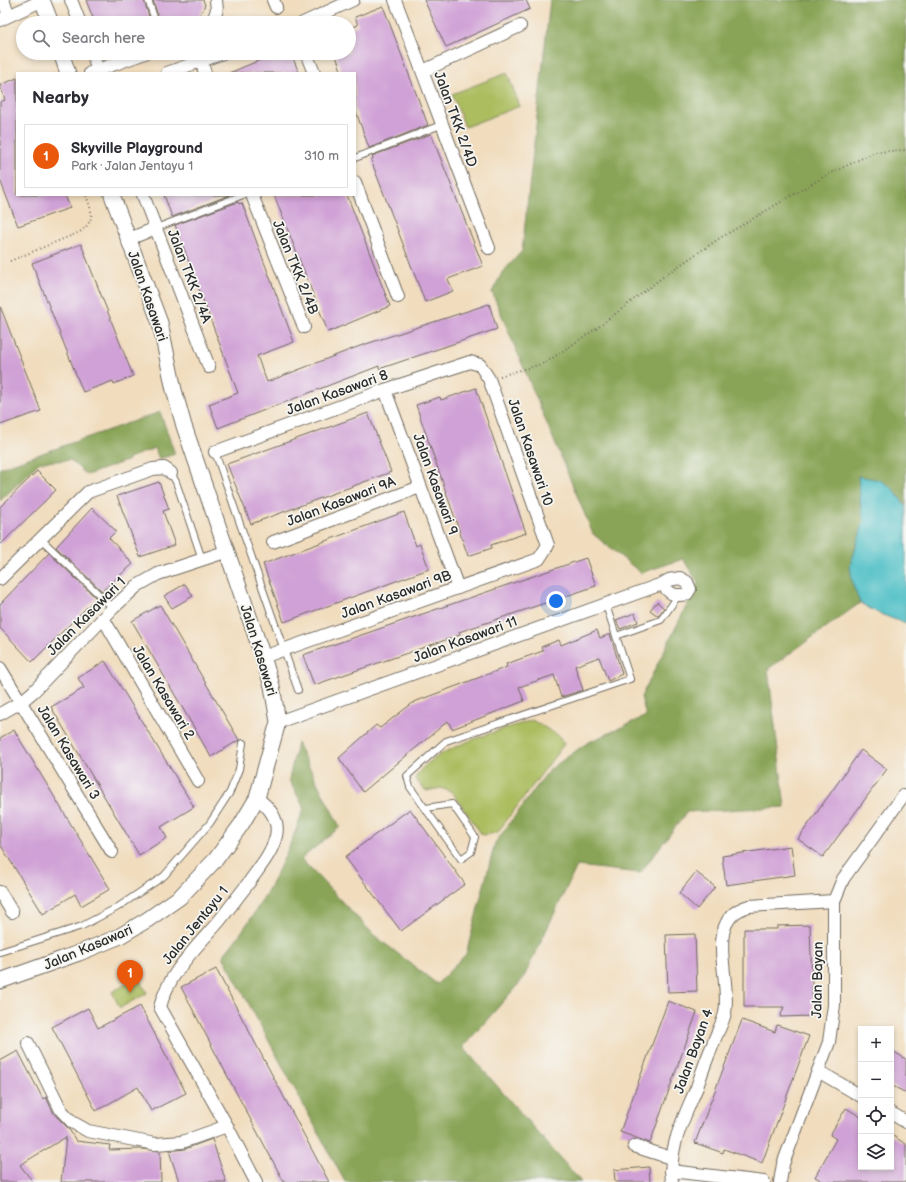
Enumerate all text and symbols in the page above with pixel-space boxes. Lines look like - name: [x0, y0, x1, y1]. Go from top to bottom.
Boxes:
- search box: [16, 16, 356, 60]
- icon: search: [30, 27, 52, 49]
- text: Search here: [62, 29, 145, 48]
- street label: Jalan TKK 2/4D: [430, 69, 481, 169]
- text: Nearby: [32, 88, 89, 108]
- text: Skyville Playground: [71, 139, 203, 158]
- text: 1: [43, 148, 49, 164]
- text: 310 m: [304, 148, 339, 164]
- text: Park · Jalan Jentayu 1: [71, 158, 193, 174]
- street label: Jalan TKK 2/4B: [269, 218, 322, 317]
- street label: Jalan TKK 2/4A: [164, 227, 215, 326]
- street label: Jalan Kasawari: [124, 249, 171, 344]
- street label: Jalan Kasawari 8: [284, 366, 390, 419]
- street label: Jalan Kasawari 10: [504, 396, 557, 508]
- street label: Jalan Kasawari 9: [409, 431, 462, 537]
- street label: Jalan Kasawari 9A: [284, 473, 398, 530]
- street label: Jalan Kasawari 9B: [339, 566, 454, 622]
- street label: Jalan Kasawari 1: [44, 574, 129, 659]
- your location: [546, 591, 566, 611]
- street label: Jalan Kasawari: [237, 602, 281, 698]
- street label: Jalan Kasawari 11: [411, 613, 519, 666]
- street label: Jalan Kasawari 2: [129, 642, 199, 743]
- street label: Jalan Kasawari 3: [34, 702, 103, 803]
- street label: Jalan Jentayu 1: [159, 883, 232, 968]
- street label: Jalan Kasawari: [41, 921, 135, 974]
- street label: Jalan Bayan: [808, 941, 827, 1019]
- pin: 1: [117, 960, 143, 993]
- street label: Jalan Bayan 4: [670, 1006, 717, 1096]
- map controls: [858, 1026, 894, 1170]
- button: +: [858, 1026, 894, 1062]
- button: −: [858, 1062, 894, 1098]
- button: locate: [858, 1098, 894, 1134]
- button: layers: [858, 1134, 894, 1170]

